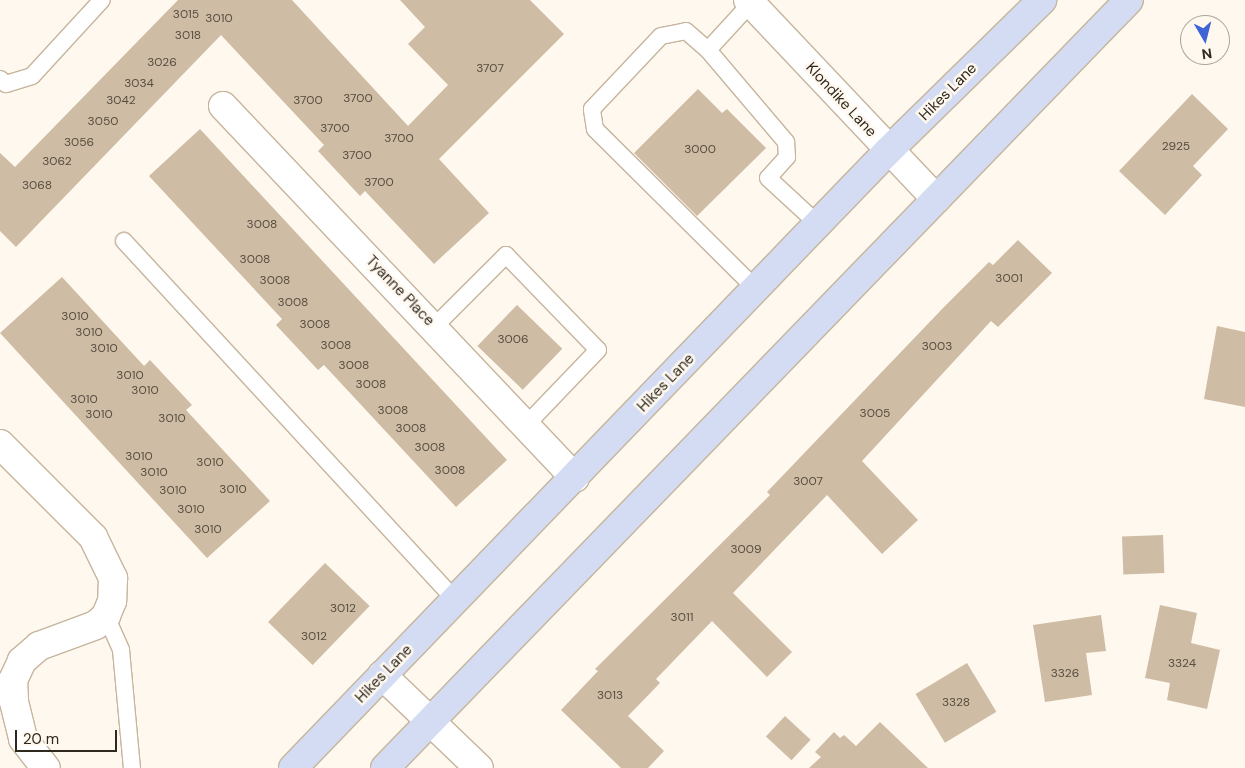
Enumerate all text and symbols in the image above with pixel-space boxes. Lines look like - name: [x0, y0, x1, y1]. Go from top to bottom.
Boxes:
- house number: 3015: [173, 8, 199, 22]
- house number: 3010: [205, 12, 233, 26]
- north arrow: [1180, 15, 1230, 65]
- house number: 3018: [175, 29, 201, 43]
- text: N: [1201, 44, 1213, 63]
- house number: 3026: [147, 56, 177, 70]
- street label: Klondike Lane: [802, 59, 880, 141]
- street label: Hikes Lane: [915, 59, 981, 125]
- house number: 3707: [476, 62, 504, 76]
- house number: 3034: [124, 77, 154, 91]
- house number: 3700: [343, 92, 373, 106]
- house number: 3042: [106, 94, 136, 108]
- house number: 3700: [293, 94, 323, 108]
- house number: 3050: [88, 115, 118, 129]
- house number: 3700: [320, 122, 350, 136]
- house number: 3700: [384, 132, 414, 146]
- house number: 3056: [64, 136, 94, 150]
- house number: 2925: [1162, 140, 1190, 154]
- house number: 3000: [684, 143, 716, 157]
- house number: 3700: [342, 149, 372, 163]
- house number: 3062: [42, 155, 72, 169]
- house number: 3700: [364, 176, 394, 190]
- house number: 3068: [22, 179, 52, 193]
- house number: 3008: [247, 218, 277, 232]
- street label: Tyanne Place: [362, 252, 438, 330]
- house number: 3008: [240, 253, 270, 267]
- house number: 3001: [995, 272, 1023, 286]
- house number: 3008: [260, 274, 290, 288]
- house number: 3008: [278, 296, 308, 310]
- house number: 3010: [61, 310, 89, 324]
- house number: 3008: [300, 318, 330, 332]
- house number: 3010: [75, 326, 103, 340]
- house number: 3006: [497, 333, 529, 347]
- house number: 3008: [321, 339, 351, 353]
- house number: 3003: [922, 340, 952, 354]
- house number: 3010: [90, 342, 118, 356]
- street label: Hikes Lane: [634, 350, 698, 416]
- house number: 3008: [339, 359, 369, 373]
- house number: 3010: [116, 369, 144, 383]
- house number: 3008: [356, 378, 386, 392]
- house number: 3010: [131, 384, 159, 398]
- house number: 3010: [70, 393, 98, 407]
- house number: 3008: [378, 404, 408, 418]
- house number: 3005: [860, 407, 890, 421]
- house number: 3010: [85, 408, 113, 422]
- house number: 3010: [158, 412, 186, 426]
- house number: 3008: [396, 422, 426, 436]
- house number: 3008: [415, 441, 445, 455]
- house number: 3010: [125, 450, 153, 464]
- house number: 3010: [196, 456, 224, 470]
- house number: 3008: [435, 464, 465, 478]
- house number: 3010: [140, 466, 168, 480]
- house number: 3007: [793, 475, 823, 489]
- house number: 3010: [219, 483, 247, 497]
- house number: 3010: [159, 484, 187, 498]
- house number: 3010: [177, 503, 205, 517]
- house number: 3010: [194, 523, 222, 537]
- house number: 3009: [730, 543, 762, 557]
- house number: 3012: [330, 602, 356, 616]
- house number: 3011: [671, 611, 693, 625]
- house number: 3012: [301, 630, 327, 644]
- street label: Hikes Lane: [352, 641, 416, 707]
- house number: 3324: [1168, 657, 1196, 671]
- house number: 3326: [1051, 667, 1079, 681]
- house number: 3013: [597, 689, 623, 703]
- house number: 3328: [942, 696, 970, 710]
- scale bar: [18, 720, 120, 752]
- text: 20 m: [23, 729, 59, 749]

